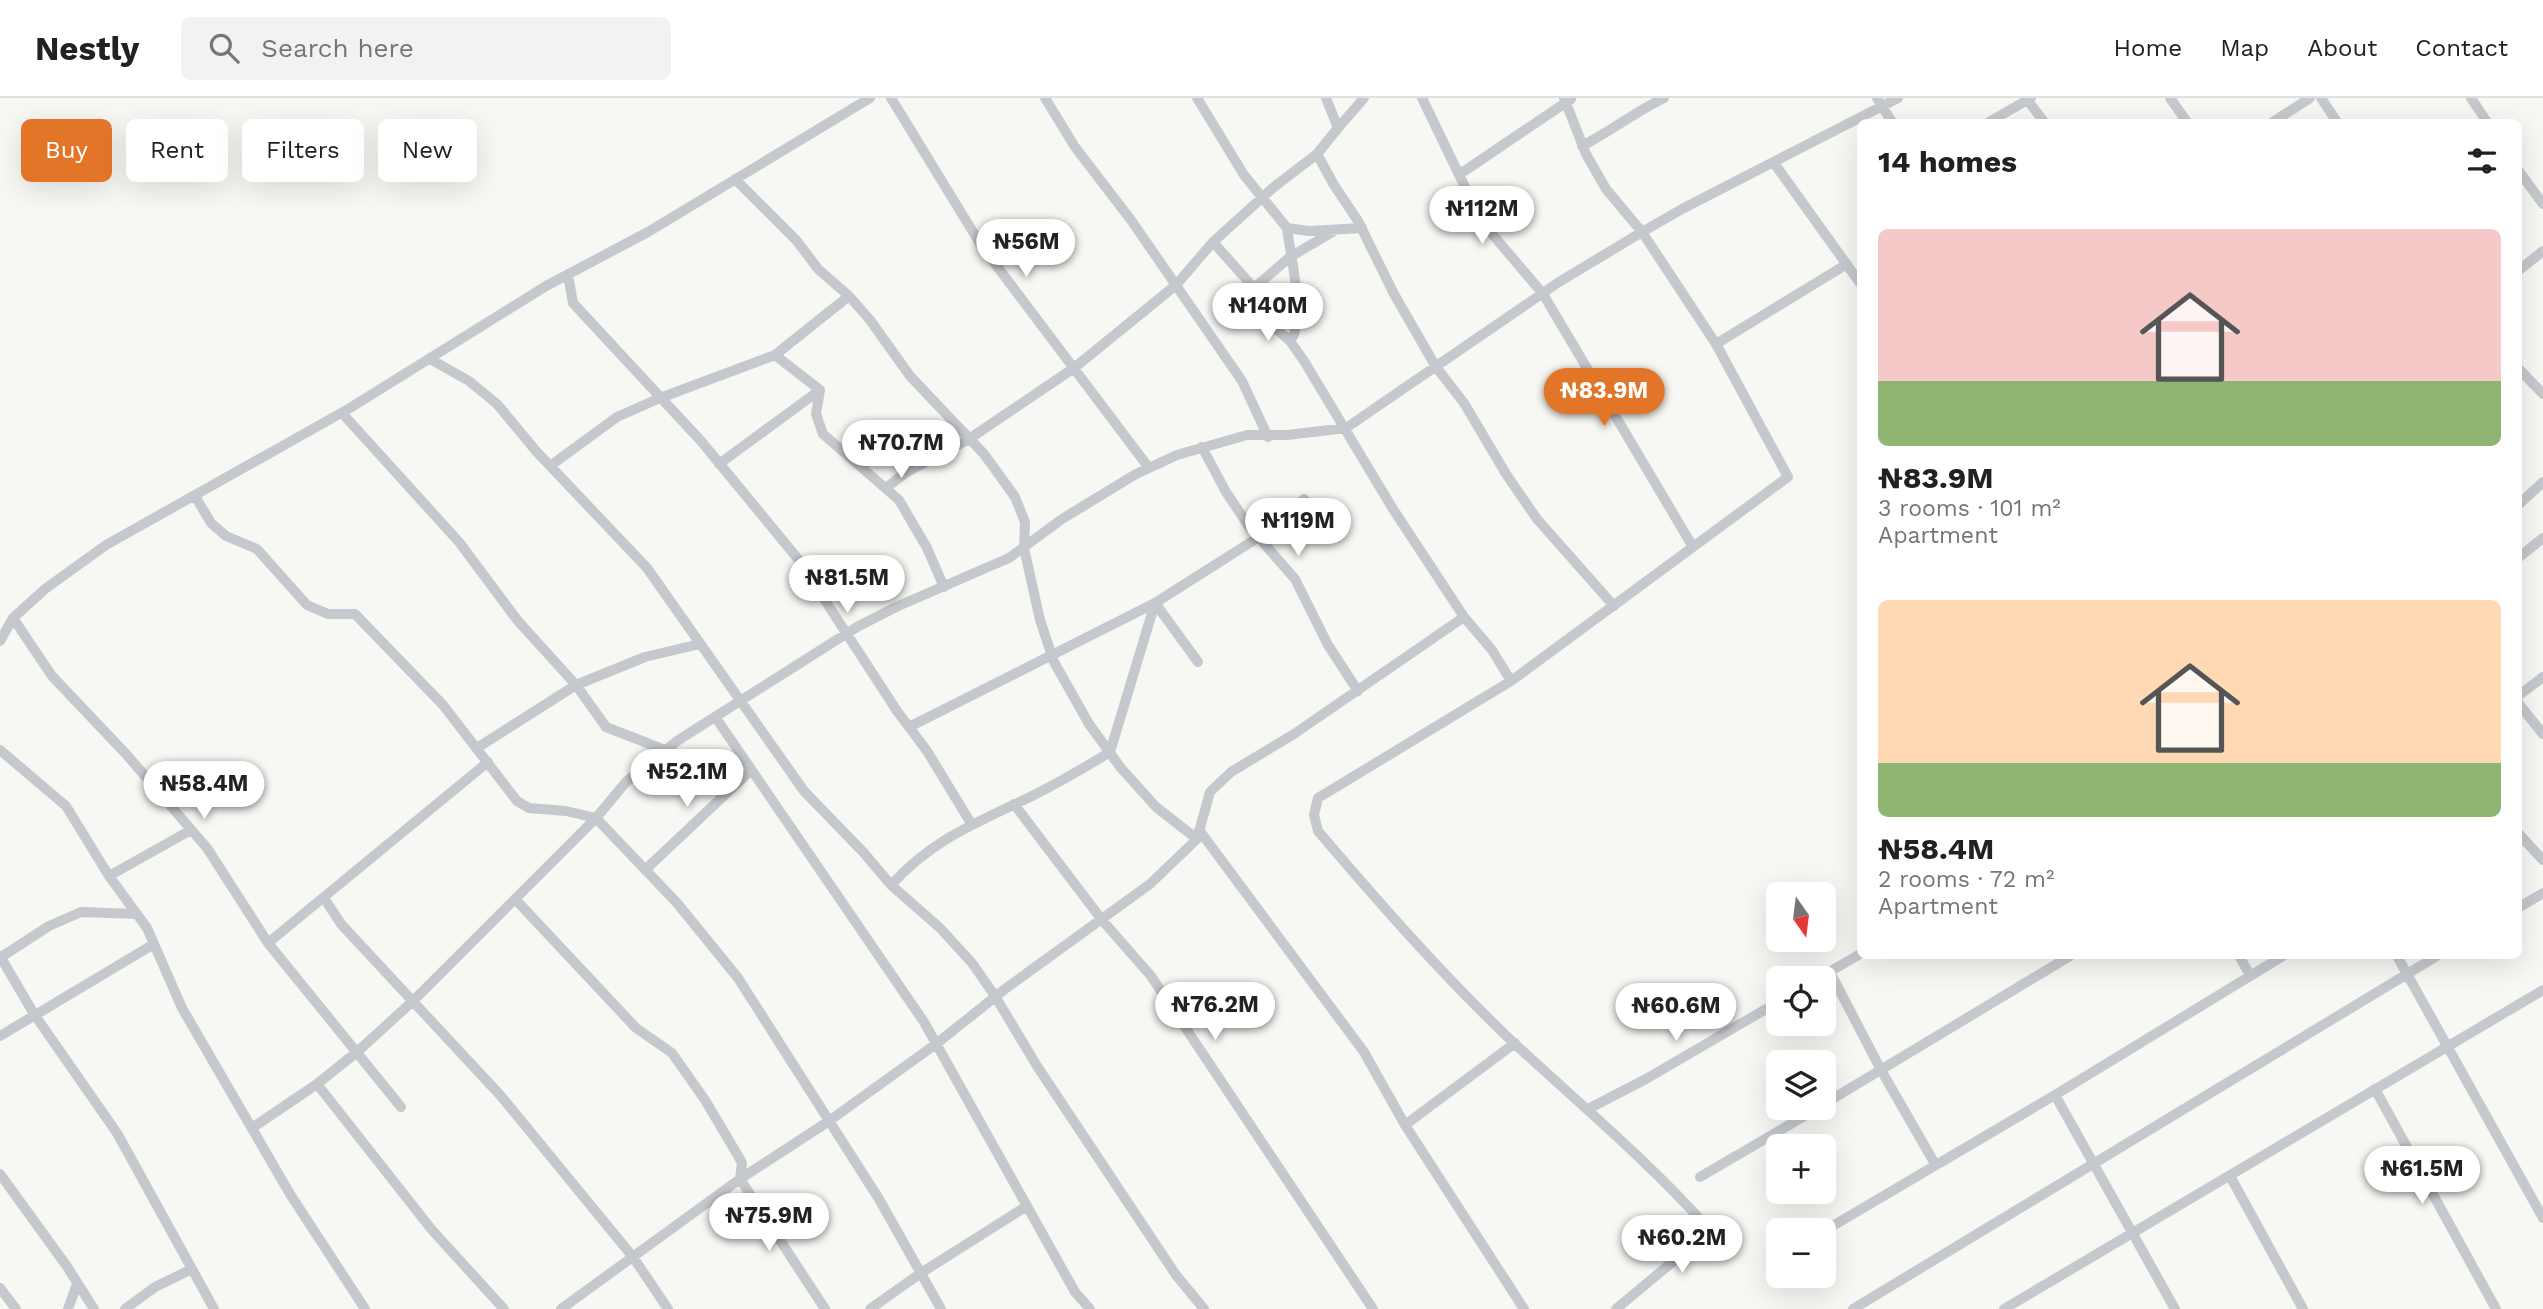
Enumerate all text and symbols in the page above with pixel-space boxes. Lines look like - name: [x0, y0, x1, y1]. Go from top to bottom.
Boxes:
- search box: [181, 17, 671, 80]
- text: Nestly: [35, 29, 139, 68]
- icon: search: [205, 29, 243, 67]
- text: Search here: [261, 33, 414, 63]
- text: Home: [2114, 34, 2182, 62]
- text: Map: [2220, 34, 2269, 62]
- text: About: [2307, 34, 2377, 62]
- text: Contact: [2415, 34, 2508, 62]
- chip: Buy: [21, 119, 112, 182]
- chip: Rent: [126, 119, 228, 182]
- chip: Filters: [242, 119, 364, 182]
- chip: New: [378, 119, 477, 182]
- icon: filters: [2463, 142, 2501, 180]
- text: 14 homes: [1878, 144, 2017, 179]
- pin: ₦112M: [1433, 186, 1531, 246]
- text: ₦112M: [1445, 195, 1519, 222]
- pin: ₦56M: [985, 220, 1067, 279]
- text: ₦56M: [992, 228, 1060, 255]
- icon: home: [2127, 274, 2253, 400]
- pin: ₦140M: [1219, 284, 1317, 343]
- text: ₦140M: [1228, 292, 1308, 319]
- pin: ₦83.9M: [1547, 368, 1661, 428]
- text: ₦83.9M: [1560, 377, 1648, 404]
- pin: ₦70.7M: [844, 420, 958, 480]
- text: ₦70.7M: [858, 429, 944, 456]
- text: ₦83.9M: [1878, 460, 1994, 495]
- text: 3 rooms · 101 m²: [1878, 495, 2061, 522]
- pin: ₦119M: [1249, 498, 1347, 558]
- text: ₦119M: [1261, 507, 1335, 534]
- text: Apartment: [1878, 522, 1998, 549]
- pin: ₦81.5M: [790, 556, 904, 615]
- text: ₦81.5M: [805, 564, 889, 591]
- icon: home: [2127, 645, 2253, 771]
- pin: ₦52.1M: [630, 750, 744, 809]
- text: ₦52.1M: [646, 758, 728, 785]
- pin: ₦58.4M: [147, 762, 261, 821]
- text: ₦58.4M: [159, 770, 249, 797]
- text: ₦58.4M: [1878, 831, 1994, 866]
- text: 2 rooms · 72 m²: [1878, 866, 2054, 893]
- north arrow: [1766, 882, 1836, 952]
- map controls: [1766, 882, 1836, 1288]
- text: Apartment: [1878, 893, 1998, 920]
- button: locate: [1766, 966, 1836, 1036]
- pin: ₦76.2M: [1158, 982, 1272, 1042]
- pin: ₦60.6M: [1619, 984, 1733, 1043]
- text: ₦76.2M: [1171, 991, 1259, 1018]
- text: ₦60.6M: [1631, 992, 1721, 1019]
- button: layers: [1766, 1050, 1836, 1120]
- button: +: [1766, 1134, 1836, 1204]
- pin: ₦61.5M: [2365, 1146, 2479, 1206]
- text: ₦61.5M: [2380, 1155, 2464, 1182]
- pin: ₦75.9M: [712, 1194, 826, 1253]
- text: ₦75.9M: [725, 1202, 813, 1229]
- pin: ₦60.2M: [1625, 1216, 1739, 1275]
- button: −: [1766, 1218, 1836, 1288]
- text: ₦60.2M: [1638, 1224, 1727, 1251]

